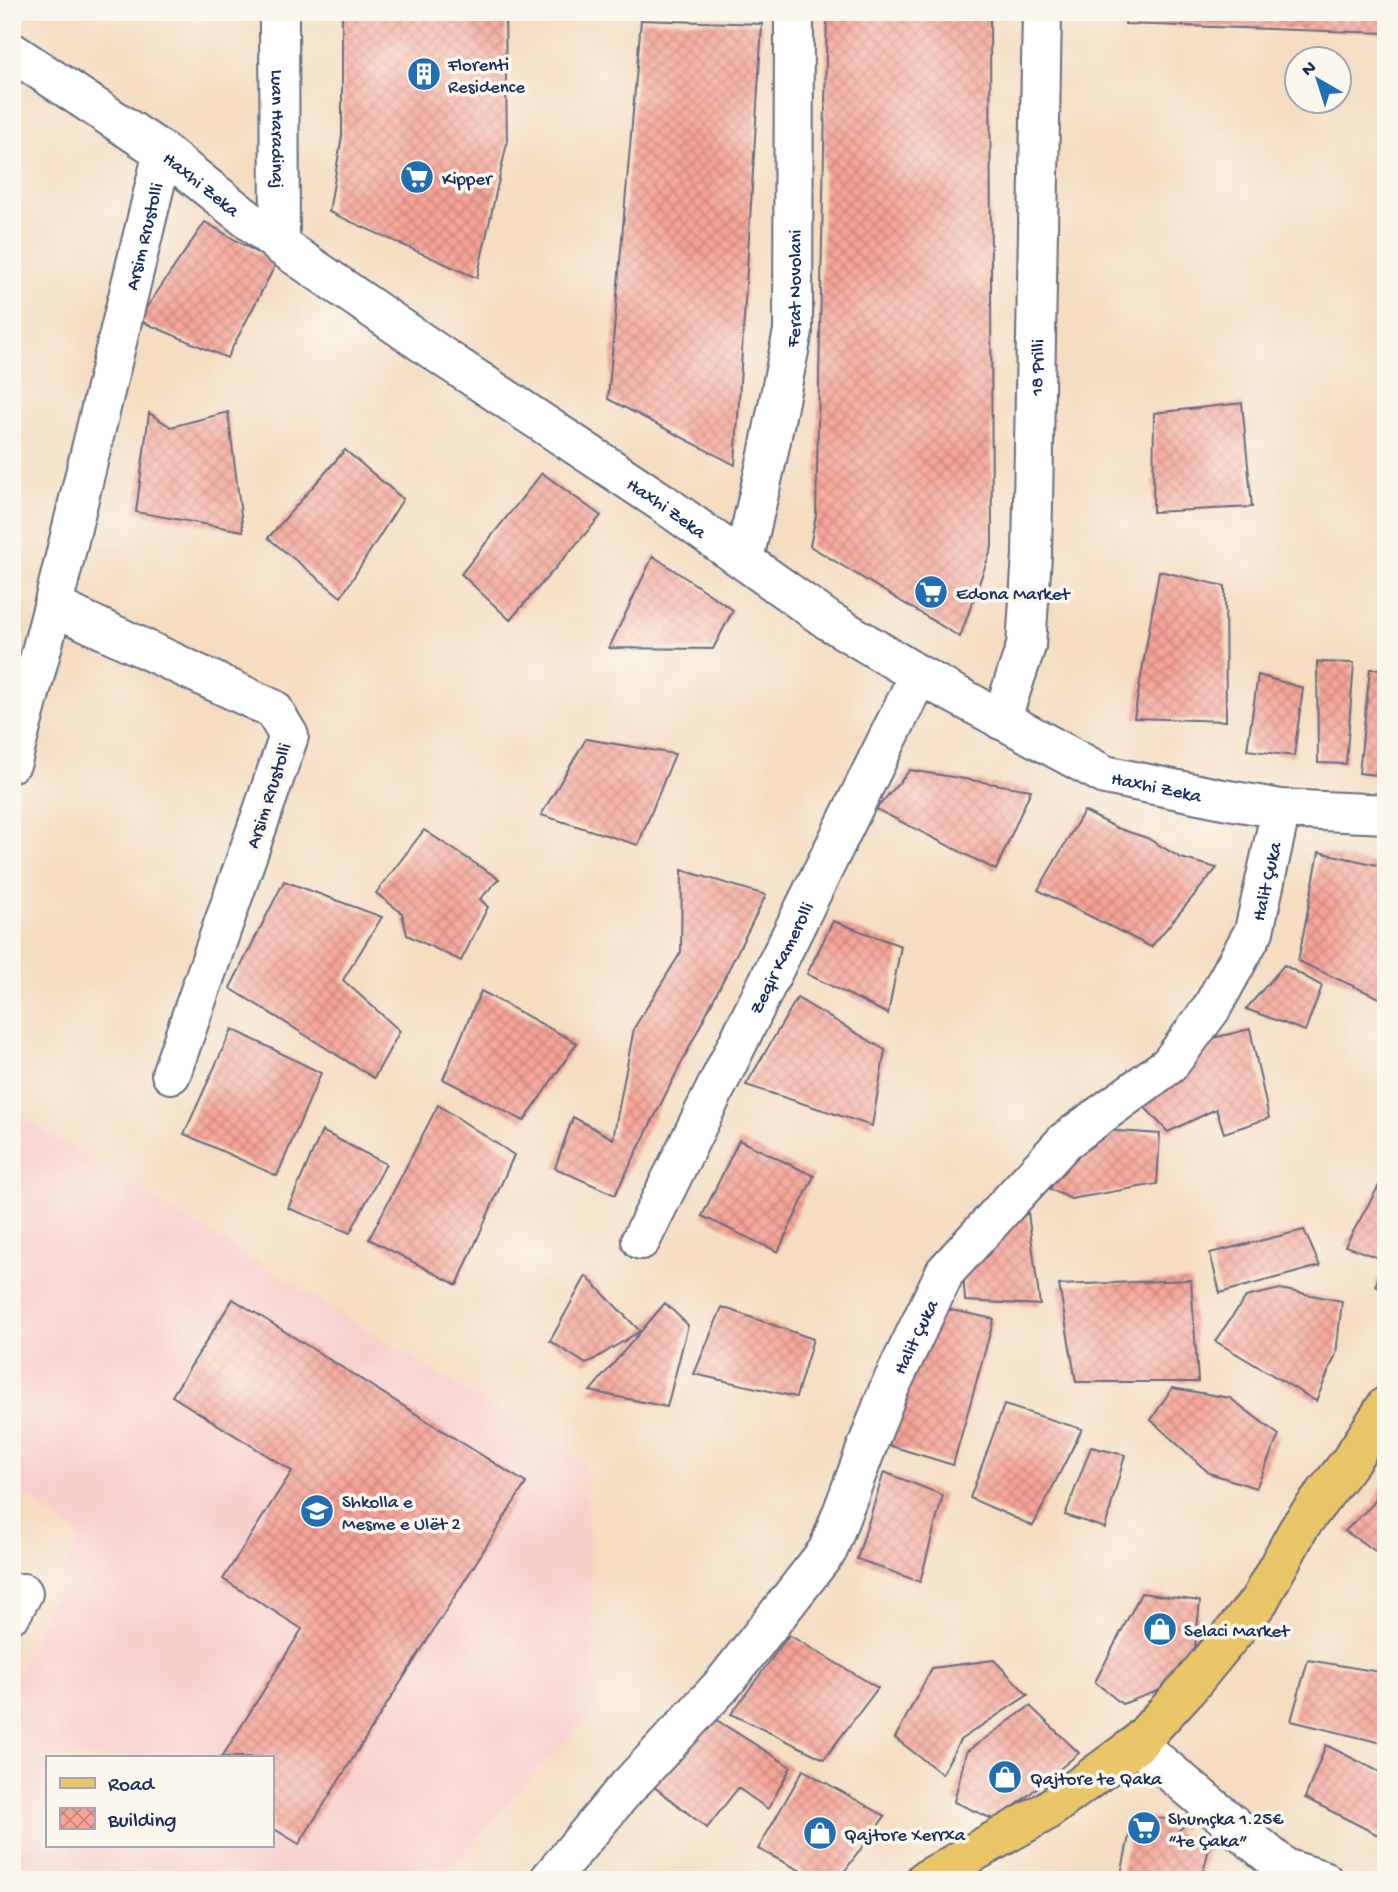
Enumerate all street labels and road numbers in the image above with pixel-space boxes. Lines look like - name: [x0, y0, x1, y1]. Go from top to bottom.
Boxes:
- street label: Luan Haradinaj: [264, 69, 288, 189]
- street label: Haxhi Zeka: [157, 148, 244, 224]
- street label: Arsim Rrustolli: [122, 181, 170, 293]
- street label: Ferat Novolani: [782, 229, 808, 351]
- street label: 18 Prilli: [1027, 339, 1051, 397]
- street label: Haxhi Zeka: [621, 474, 711, 546]
- street label: Arsim Rrustolli: [242, 740, 298, 852]
- street label: Haxhi Zeka: [1109, 769, 1205, 810]
- street label: Halit Çuka: [1249, 839, 1289, 923]
- street label: Zeqir Kamerolli: [746, 899, 821, 1019]
- street label: Halit Çuka: [890, 1295, 946, 1379]

